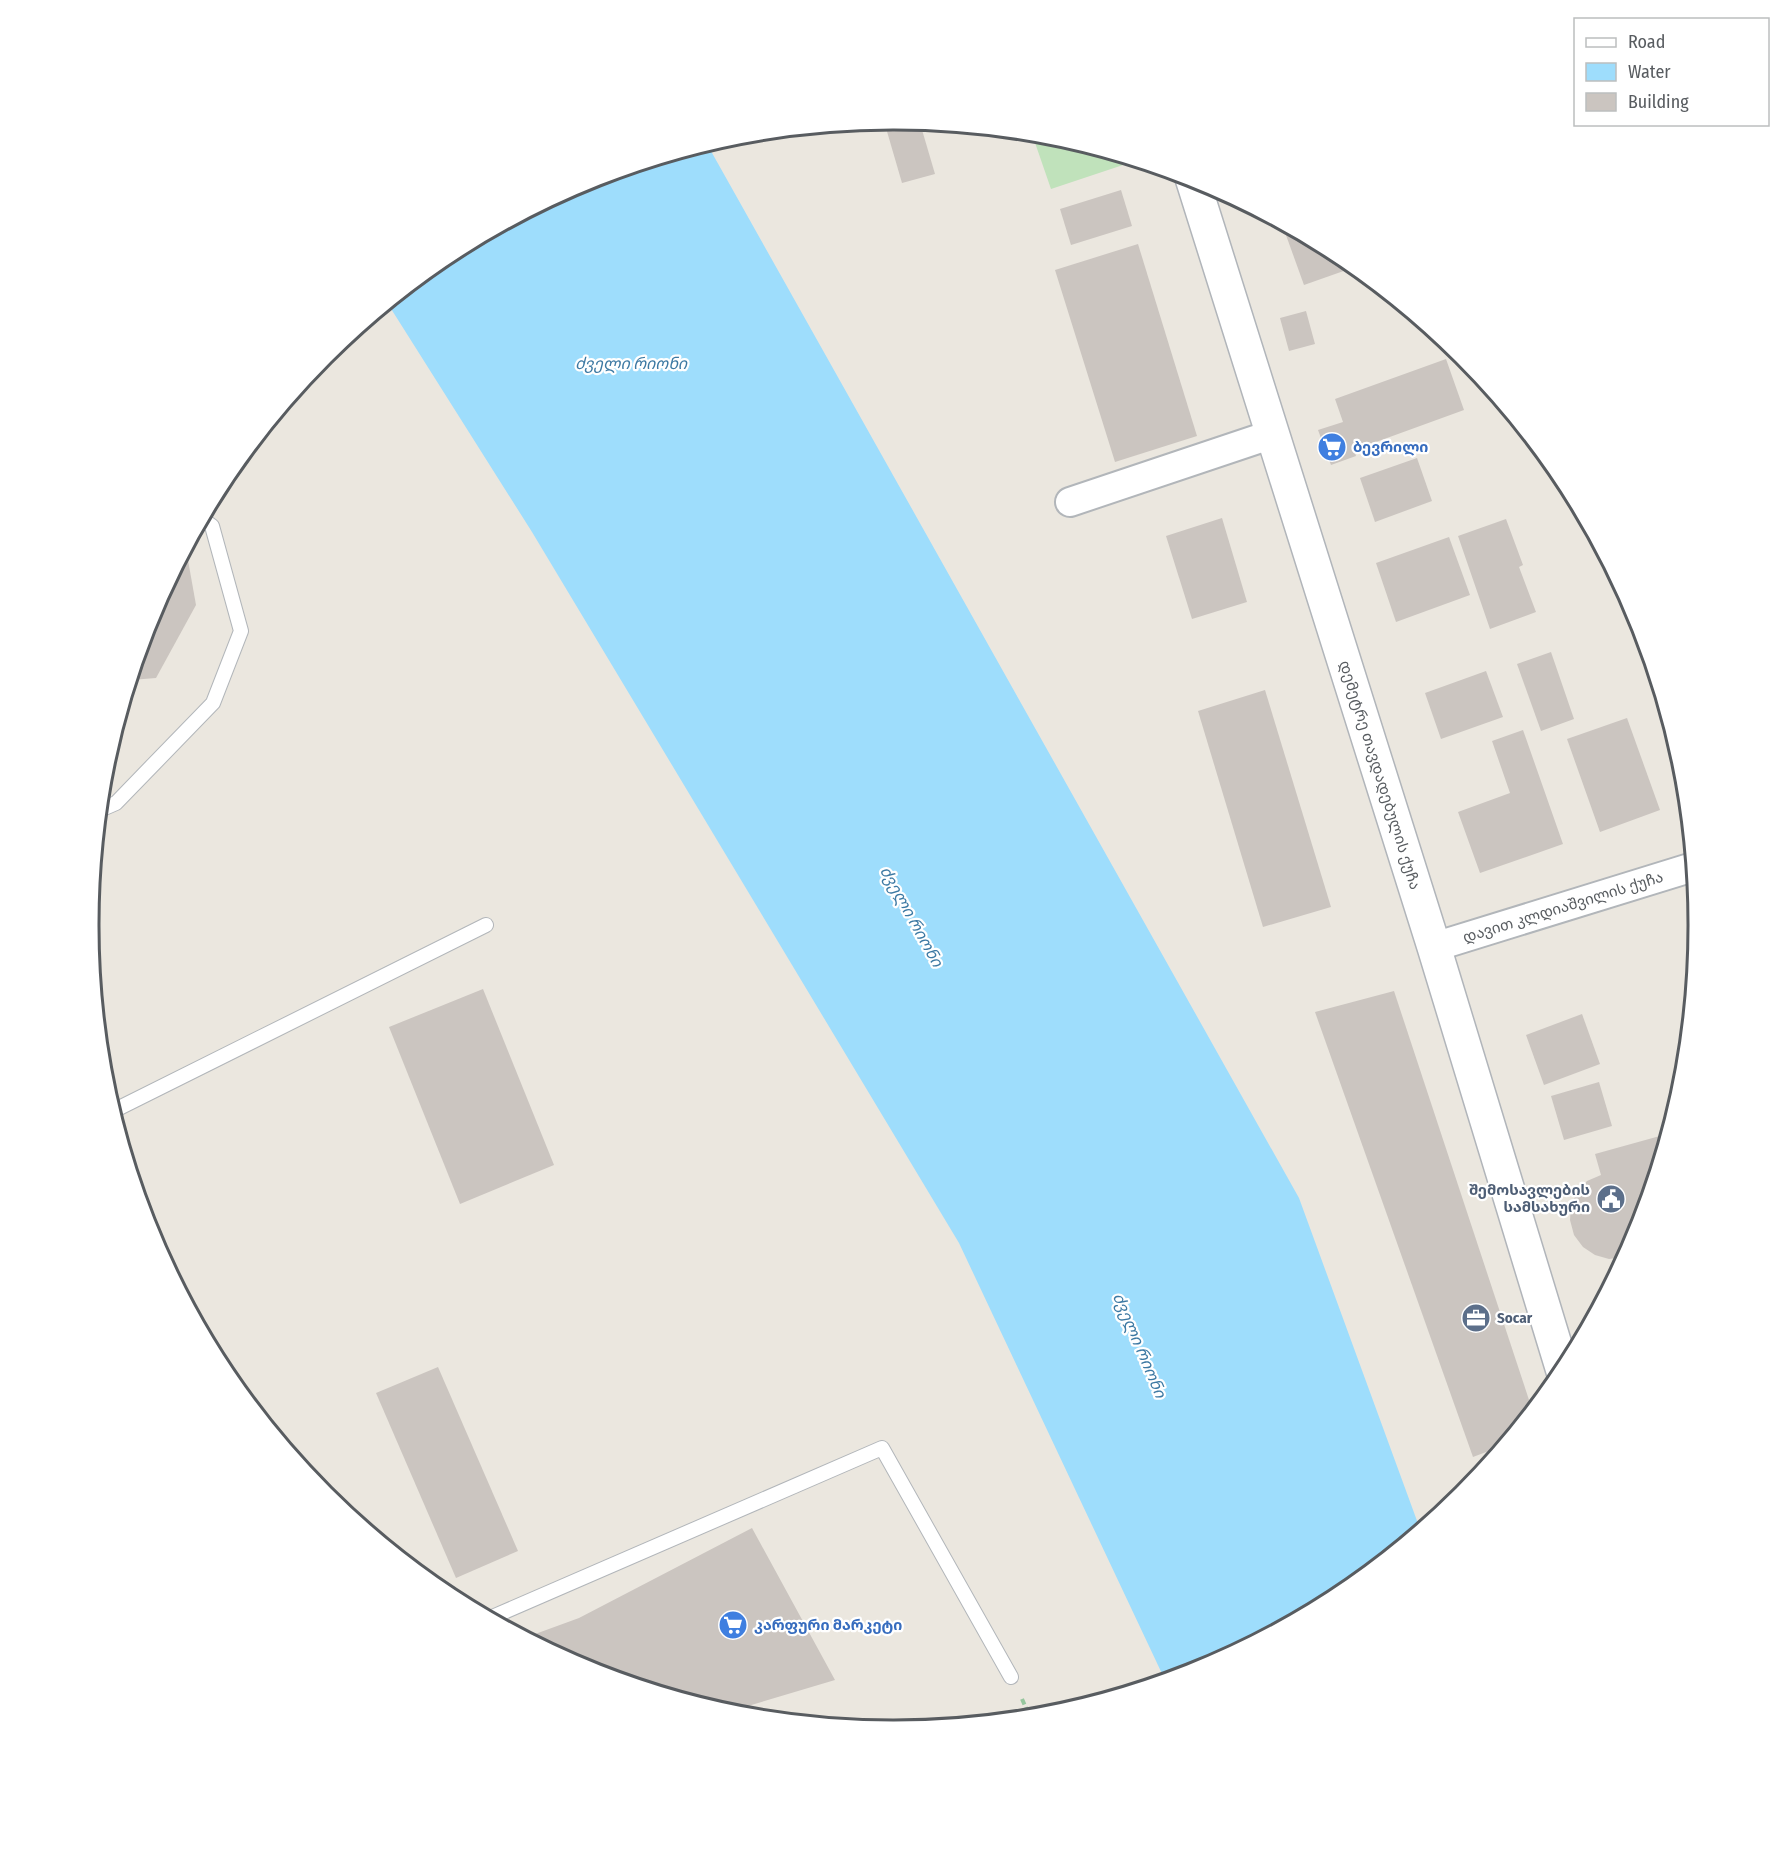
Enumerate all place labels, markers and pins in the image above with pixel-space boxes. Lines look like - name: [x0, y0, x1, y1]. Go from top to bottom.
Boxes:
- supermarket icon: ბევრილი: [1316, 431, 1348, 463]
- place label: ბევრილი: [1353, 438, 1428, 456]
- place label: შემოსავლების სამსახური: [1469, 1181, 1590, 1216]
- public building icon: შემოსავლების სამსახური: [1595, 1183, 1627, 1215]
- office icon: Socar: [1460, 1302, 1492, 1334]
- place label: Socar: [1497, 1309, 1533, 1327]
- supermarket icon: კარფური მარკეტი: [717, 1609, 749, 1641]
- place label: კარფური მარკეტი: [754, 1616, 902, 1634]

